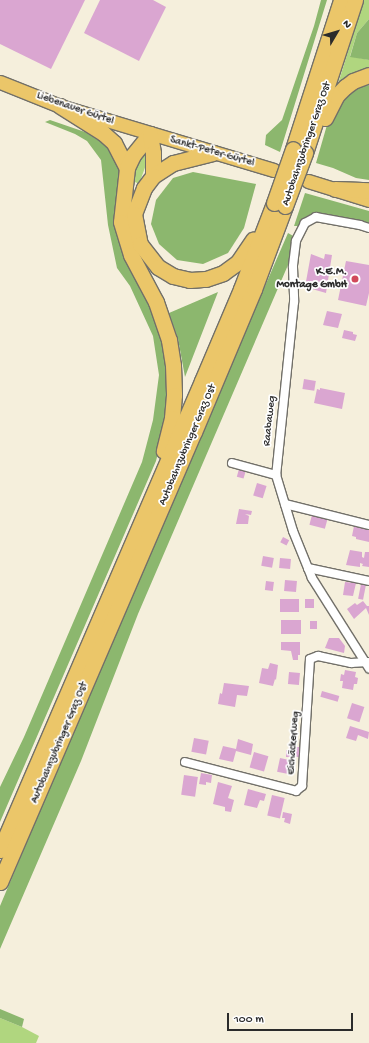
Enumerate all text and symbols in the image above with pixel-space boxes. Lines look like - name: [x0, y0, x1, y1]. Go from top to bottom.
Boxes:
- north arrow: [317, 12, 357, 52]
- text: N: [340, 18, 353, 31]
- street label: Autobahnzubringer Graz Ost: [280, 80, 334, 208]
- street label: Liebenauer Gürtel: [35, 90, 115, 128]
- street label: Sankt-Peter-Gürtel: [168, 134, 256, 170]
- place label: K.E.M. Montage GmbH: [276, 266, 347, 292]
- marker: K.E.M. Montage GmbH: [350, 274, 360, 284]
- street label: Autobahnzubringer Graz Ost: [156, 382, 220, 508]
- street label: Raabaweg: [261, 395, 279, 447]
- street label: Autobahnzubringer Graz Ost: [28, 680, 92, 806]
- street label: Eichäckerweg: [285, 711, 303, 775]
- scale bar: [229, 1005, 355, 1031]
- text: 100 m: [234, 1013, 264, 1027]

